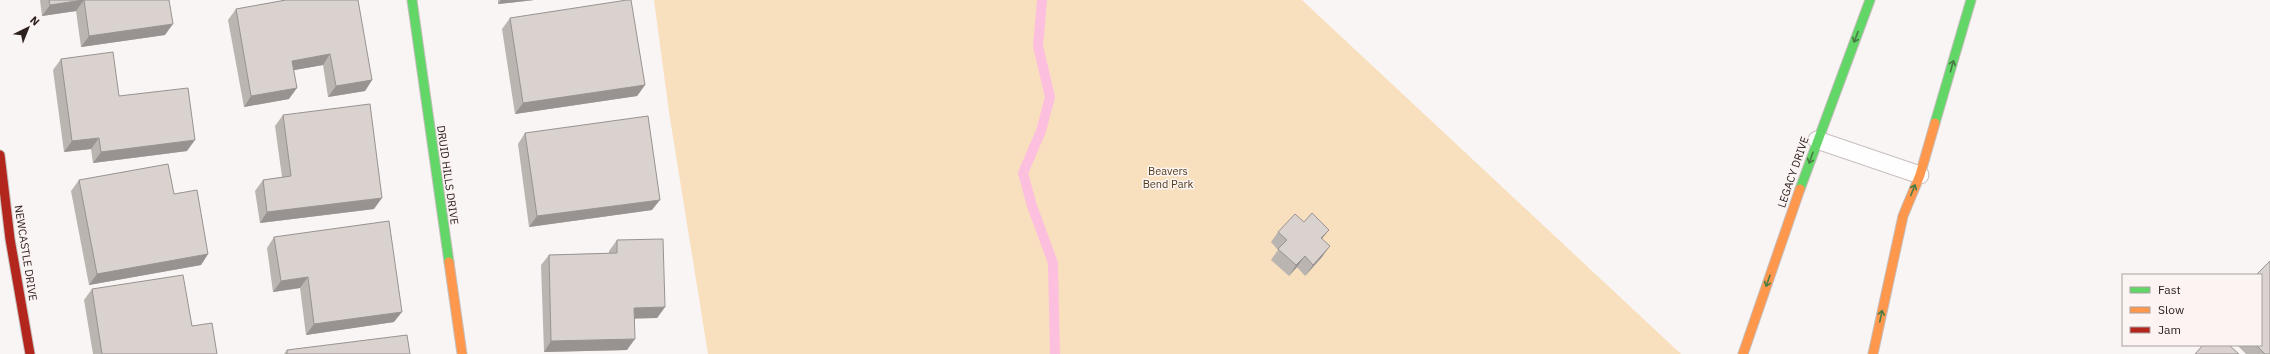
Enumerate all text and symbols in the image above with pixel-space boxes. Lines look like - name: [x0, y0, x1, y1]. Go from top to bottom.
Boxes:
- north arrow: [8, 8, 48, 48]
- text: N: [27, 13, 43, 29]
- one-way arrow: [1852, 30, 1859, 43]
- one-way arrow: [1949, 60, 1956, 73]
- street label: DRUID HILLS DRIVE: [434, 124, 462, 226]
- street label: LEGACY DRIVE: [1774, 135, 1812, 209]
- one-way arrow: [1807, 152, 1814, 165]
- park label: Beavers Bend Park: [1143, 164, 1194, 191]
- one-way arrow: [1910, 185, 1918, 197]
- street label: NEWCASTLE DRIVE: [12, 204, 40, 302]
- legend: [2122, 274, 2262, 346]
- one-way arrow: [1764, 275, 1772, 287]
- text: Fast: [2158, 282, 2181, 297]
- text: Slow: [2158, 302, 2184, 317]
- one-way arrow: [1877, 310, 1885, 323]
- text: Jam: [2158, 322, 2181, 337]

